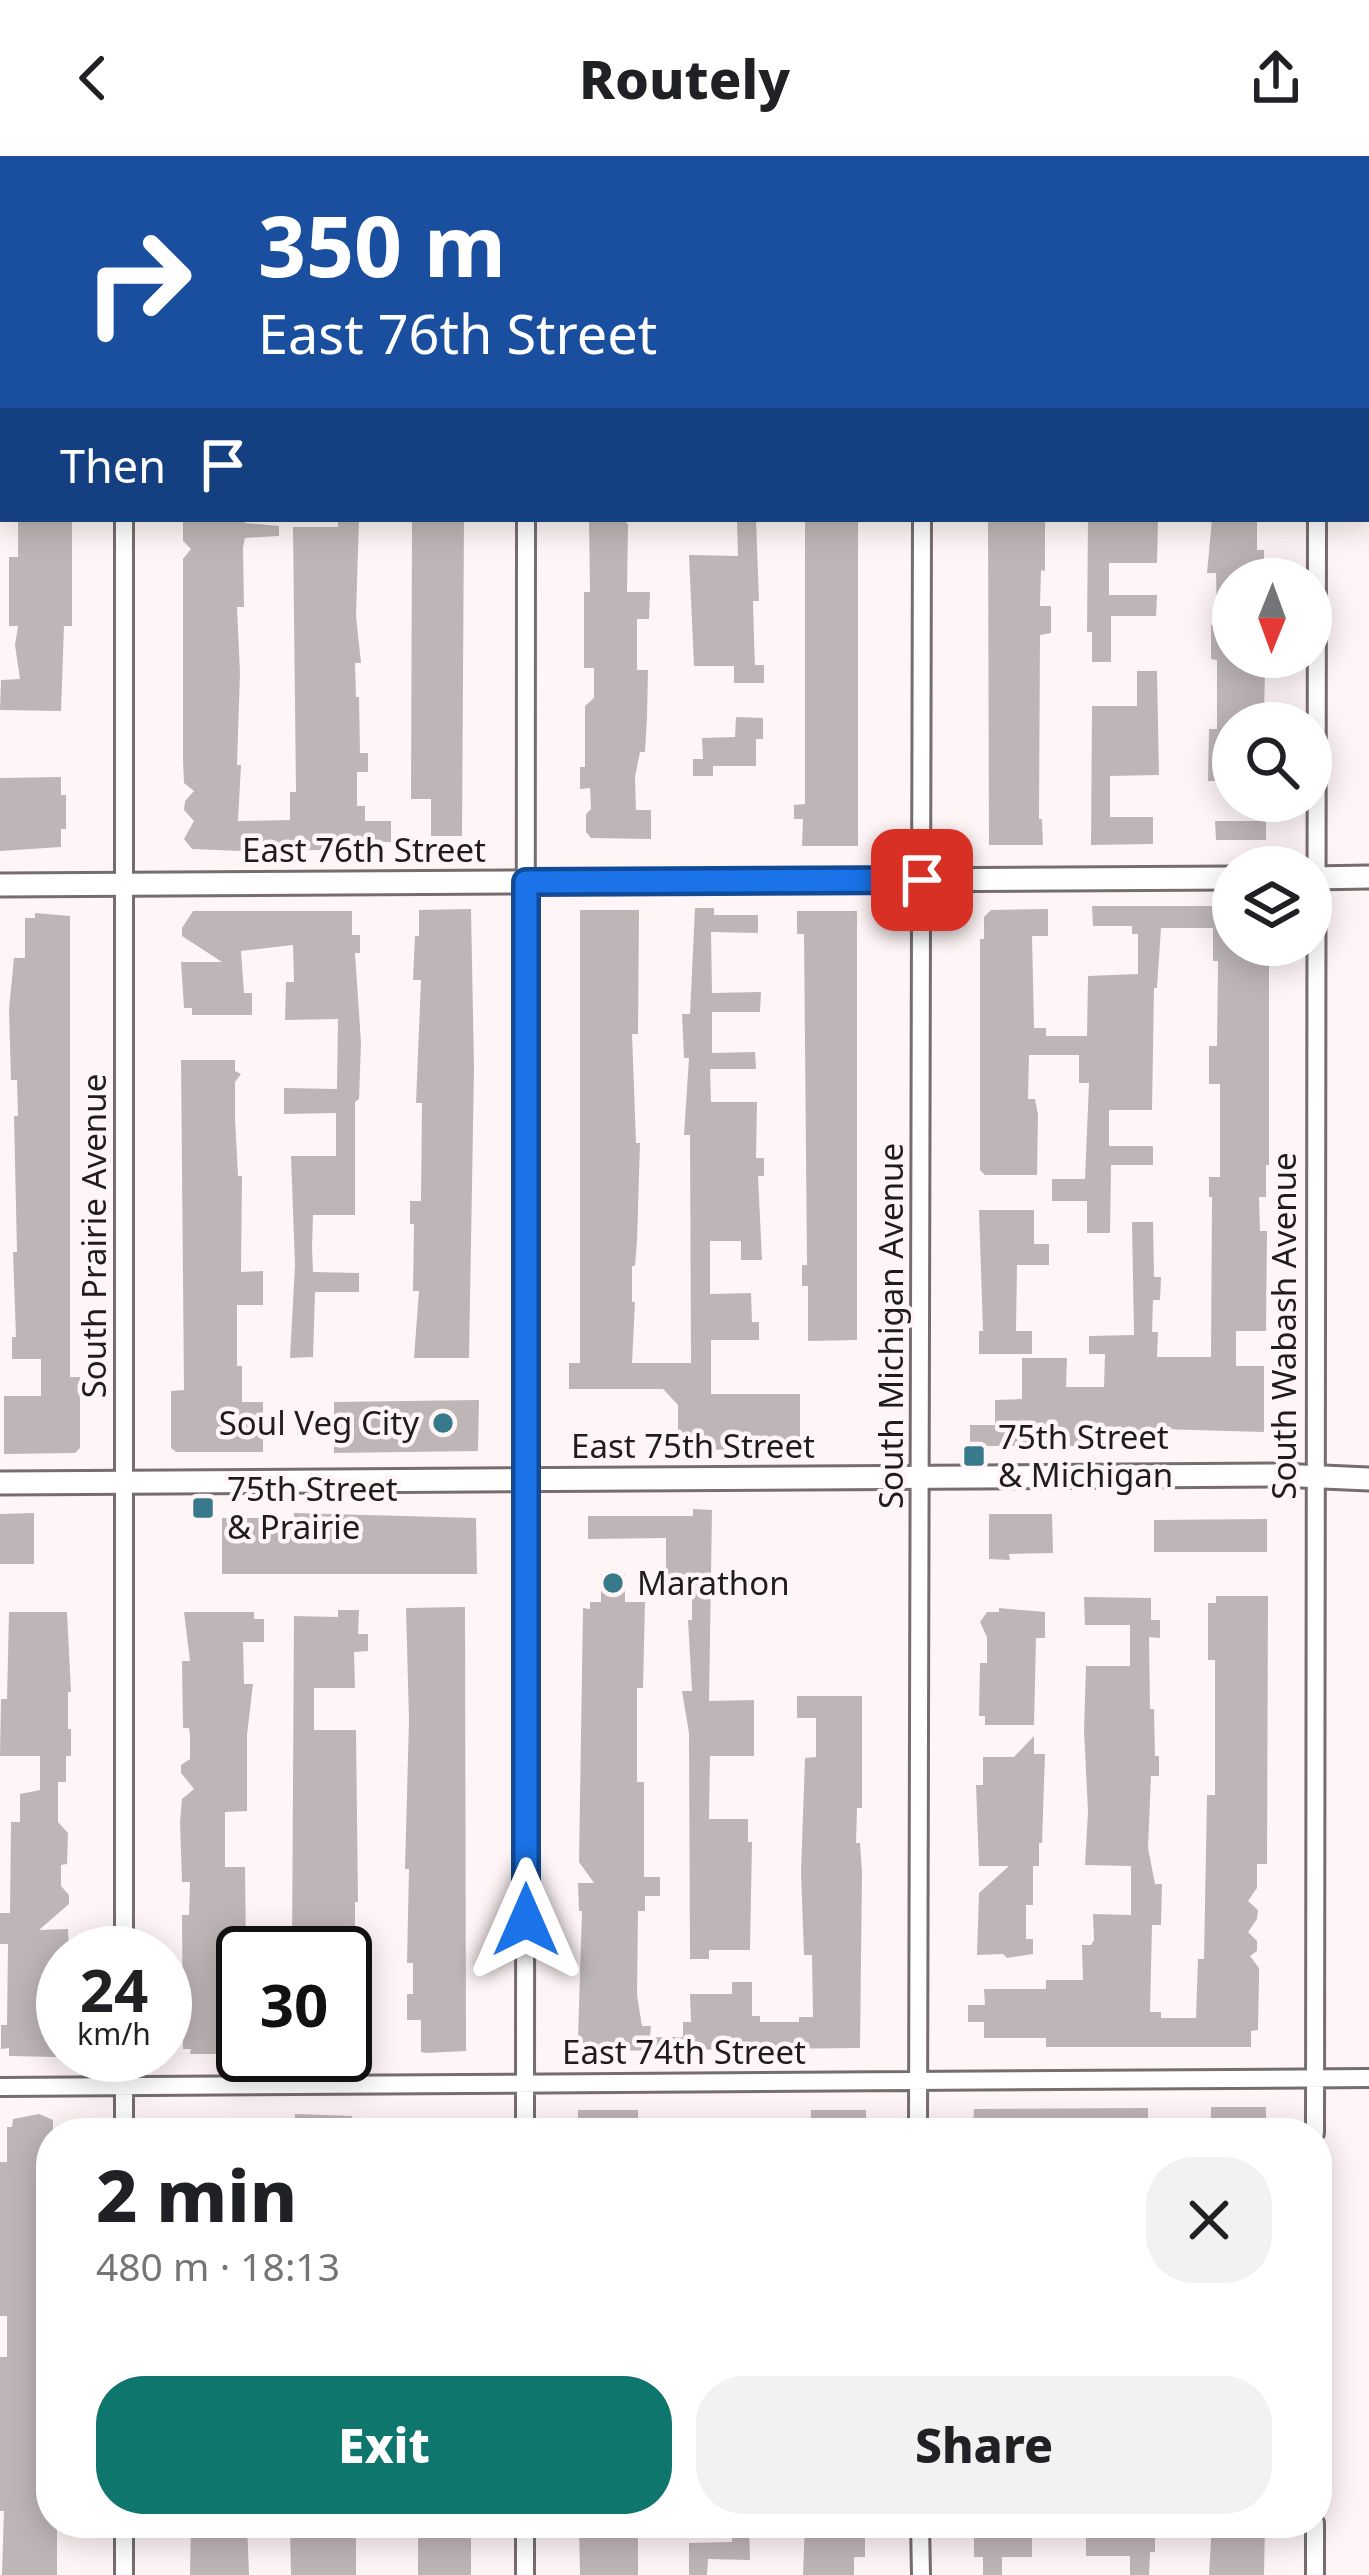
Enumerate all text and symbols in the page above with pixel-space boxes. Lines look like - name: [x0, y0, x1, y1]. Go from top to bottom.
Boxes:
- text: Routely: [579, 41, 790, 115]
- icon: back: [60, 45, 126, 111]
- icon: share: [1243, 45, 1309, 111]
- text: 350 m: [258, 187, 506, 302]
- icon: right: [60, 204, 216, 360]
- text: East 76th Street: [258, 296, 657, 370]
- icon: arrive: [190, 432, 256, 498]
- text: Then: [60, 435, 166, 496]
- north arrow: [1212, 558, 1332, 678]
- map controls: [1212, 558, 1332, 966]
- button: search: [1212, 702, 1332, 822]
- street label: East 76th Street: [242, 827, 486, 872]
- pin: [871, 829, 973, 931]
- button: layers: [1212, 846, 1332, 966]
- icon: arrive: [889, 847, 955, 913]
- street label: South Prairie Avenue: [71, 1074, 116, 1398]
- street label: South Michigan Avenue: [868, 1143, 913, 1509]
- street label: South Wabash Avenue: [1261, 1152, 1306, 1500]
- place label: Soul Veg City: [219, 1400, 419, 1445]
- marker: Soul Veg City: [430, 1410, 456, 1436]
- place label: 75th Street & Michigan: [998, 1414, 1173, 1497]
- street label: East 75th Street: [571, 1423, 815, 1468]
- marker: 75th Street & Michigan: [961, 1443, 987, 1469]
- place label: 75th Street & Prairie: [227, 1466, 398, 1549]
- marker: 75th Street & Prairie: [190, 1495, 216, 1521]
- place label: Marathon: [637, 1560, 790, 1605]
- marker: Marathon: [600, 1570, 626, 1596]
- position arrow: [463, 1857, 589, 1983]
- speed limit sign: 30: [216, 1926, 372, 2082]
- text: 24: [80, 1948, 148, 2030]
- text: km/h: [77, 2013, 151, 2054]
- street label: East 74th Street: [562, 2029, 806, 2074]
- text: 2 min: [96, 2145, 297, 2243]
- button: close: [1146, 2157, 1272, 2283]
- text: 480 m · 18:13: [96, 2239, 340, 2292]
- button: Exit: [96, 2376, 672, 2514]
- button: Share: [696, 2376, 1272, 2514]

